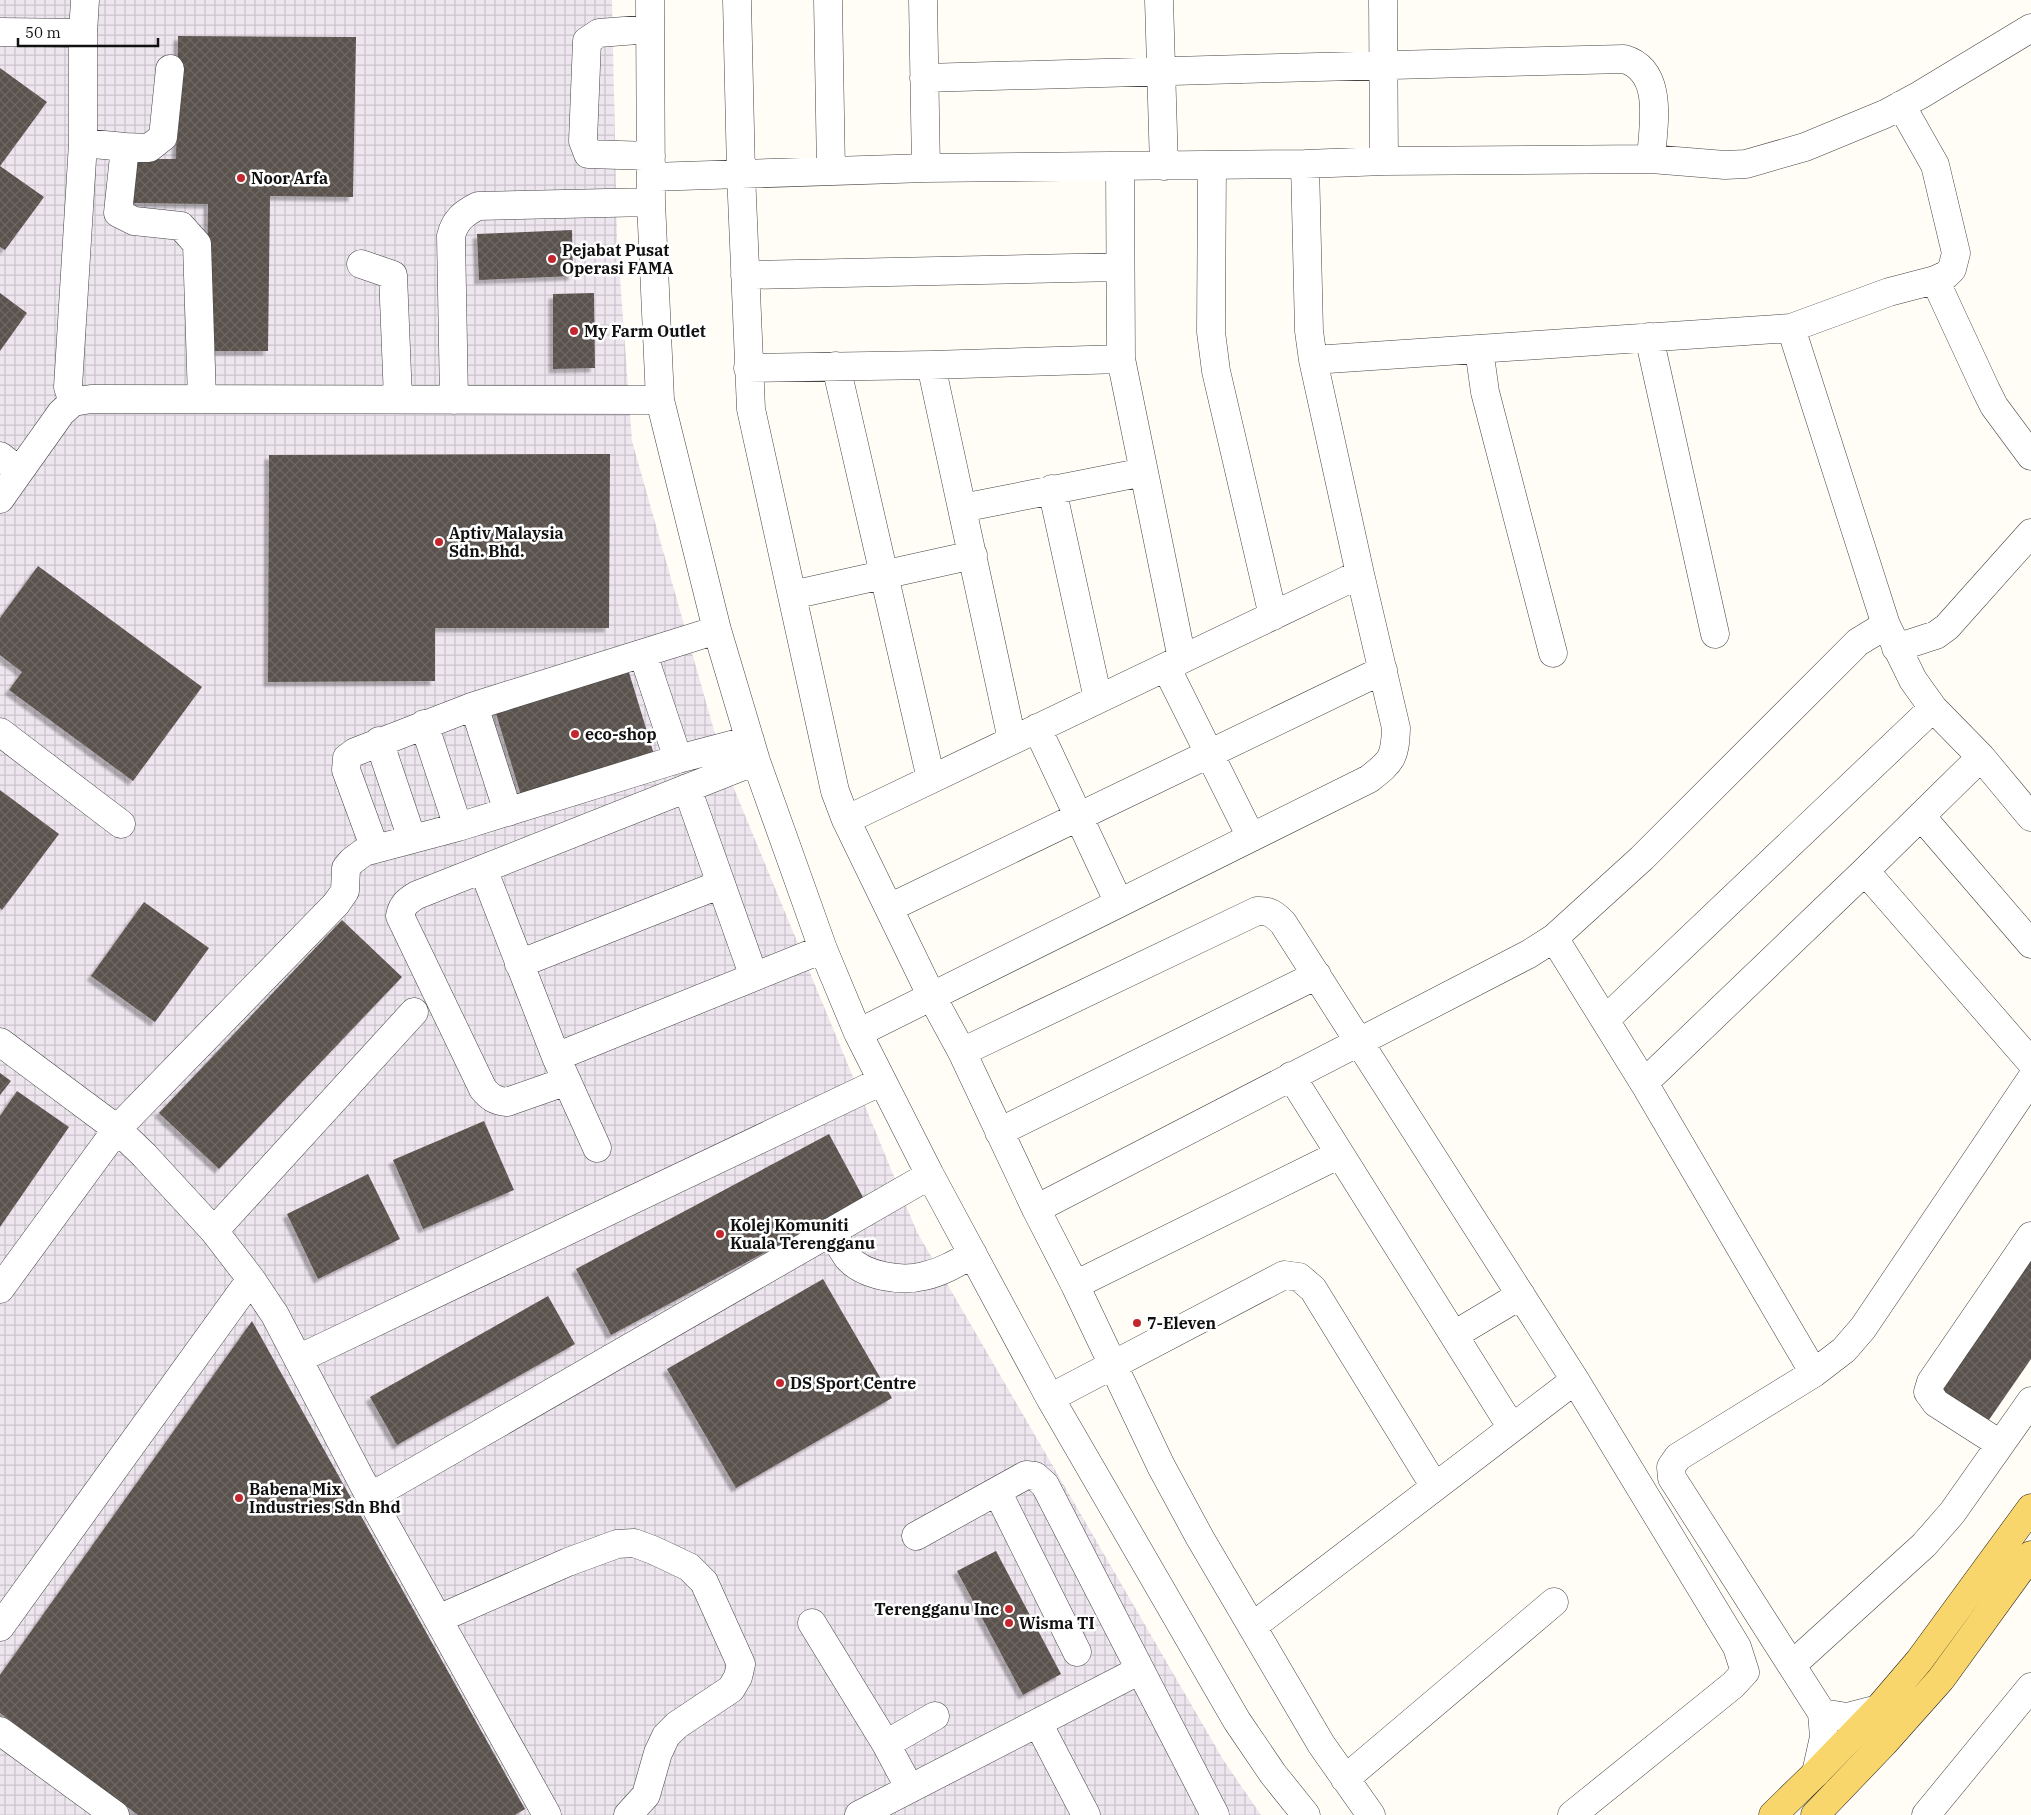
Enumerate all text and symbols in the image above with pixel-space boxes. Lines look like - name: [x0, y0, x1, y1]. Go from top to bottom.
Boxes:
- scale bar: [18, 15, 158, 47]
- text: 50 m: [25, 23, 61, 42]
- place label: Noor Arfa: [251, 168, 328, 188]
- marker: Noor Arfa: [235, 172, 247, 184]
- place label: Pejabat Pusat Operasi FAMA: [562, 240, 674, 278]
- marker: Pejabat Pusat Operasi FAMA: [546, 253, 558, 265]
- place label: My Farm Outlet: [584, 321, 706, 341]
- marker: My Farm Outlet: [568, 325, 580, 337]
- place label: Aptiv Malaysia Sdn. Bhd.: [449, 523, 564, 561]
- marker: Aptiv Malaysia Sdn. Bhd.: [433, 536, 445, 548]
- place label: eco-shop: [585, 724, 657, 744]
- marker: eco-shop: [569, 728, 581, 740]
- place label: Kolej Komuniti Kuala Terengganu: [730, 1215, 875, 1253]
- marker: Kolej Komuniti Kuala Terengganu: [714, 1228, 726, 1240]
- place label: 7-Eleven: [1147, 1313, 1216, 1333]
- marker: 7-Eleven: [1131, 1317, 1143, 1329]
- place label: DS Sport Centre: [790, 1373, 916, 1393]
- marker: DS Sport Centre: [774, 1377, 786, 1389]
- place label: Babena Mix Industries Sdn Bhd: [249, 1479, 401, 1517]
- marker: Babena Mix Industries Sdn Bhd: [233, 1492, 245, 1504]
- place label: Terengganu Inc: [874, 1599, 999, 1619]
- marker: Terengganu Inc: [1003, 1603, 1015, 1615]
- place label: Wisma TI: [1019, 1613, 1095, 1633]
- marker: Wisma TI: [1003, 1617, 1015, 1629]

